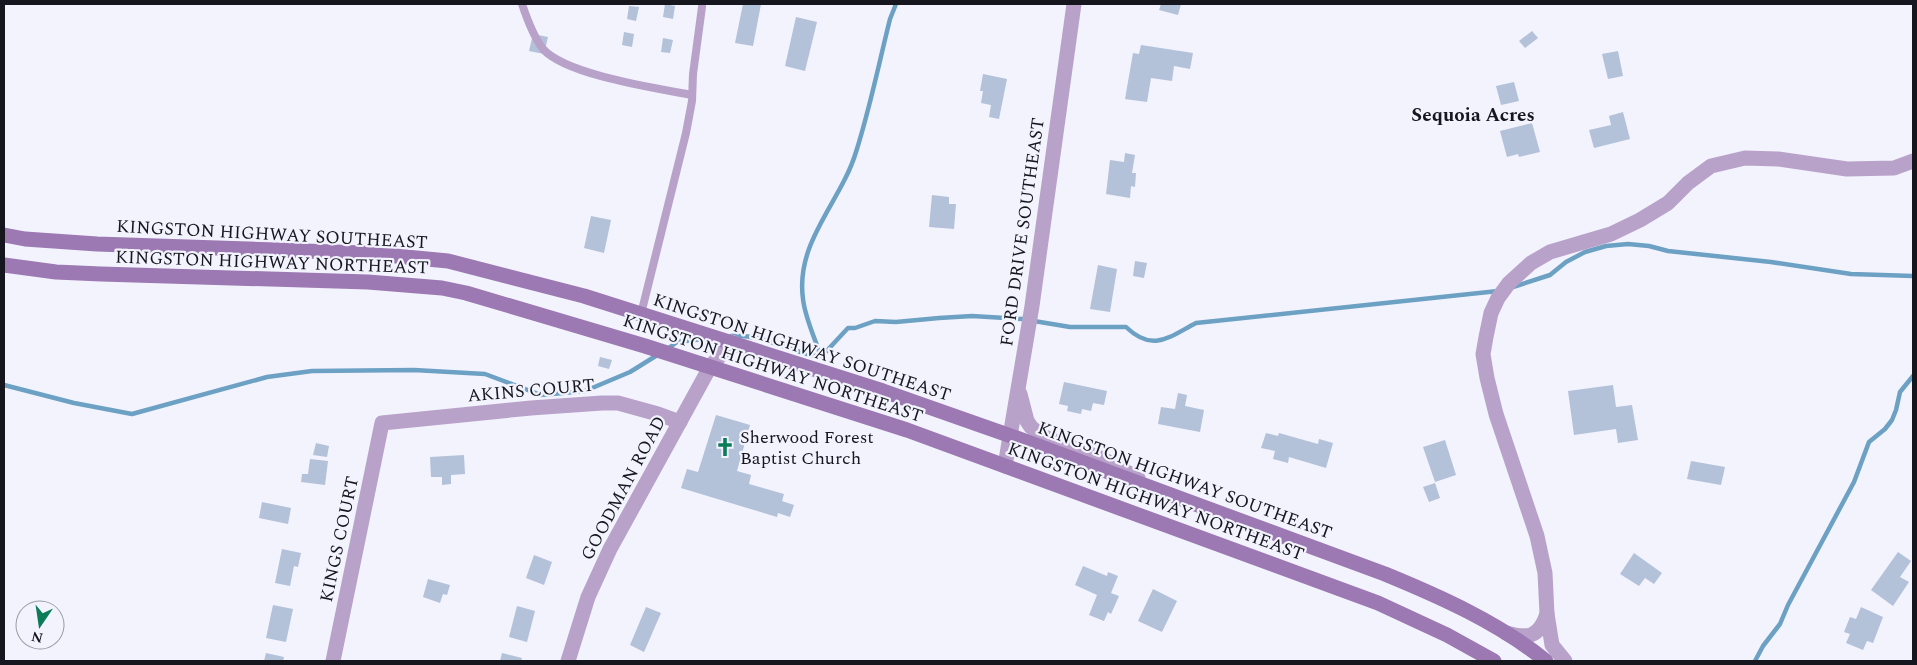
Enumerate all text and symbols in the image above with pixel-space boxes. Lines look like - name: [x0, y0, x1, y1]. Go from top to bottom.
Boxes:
- district label: Sequoia Acres: [1411, 101, 1535, 130]
- street label: FORD DRIVE SOUTHEAST: [993, 116, 1052, 348]
- street label: KINGSTON HIGHWAY SOUTHEAST: [116, 213, 428, 256]
- street label: KINGSTON HIGHWAY NORTHEAST: [115, 244, 429, 281]
- street label: KINGSTON HIGHWAY SOUTHEAST: [649, 286, 954, 408]
- street label: KINGSTON HIGHWAY NORTHEAST: [619, 307, 926, 430]
- street label: AKINS COURT: [466, 371, 596, 410]
- street label: GOODMAN ROAD: [574, 411, 673, 565]
- street label: KINGSTON HIGHWAY SOUTHEAST: [1034, 414, 1336, 546]
- place label: Sherwood Forest Baptist Church: [740, 424, 874, 472]
- street label: KINGSTON HIGHWAY NORTHEAST: [1004, 435, 1308, 568]
- church icon: Sherwood Forest Baptist Church: [714, 436, 736, 458]
- street label: KINGS COURT: [313, 474, 366, 605]
- north arrow: [15, 600, 65, 650]
- text: N: [29, 626, 45, 649]

